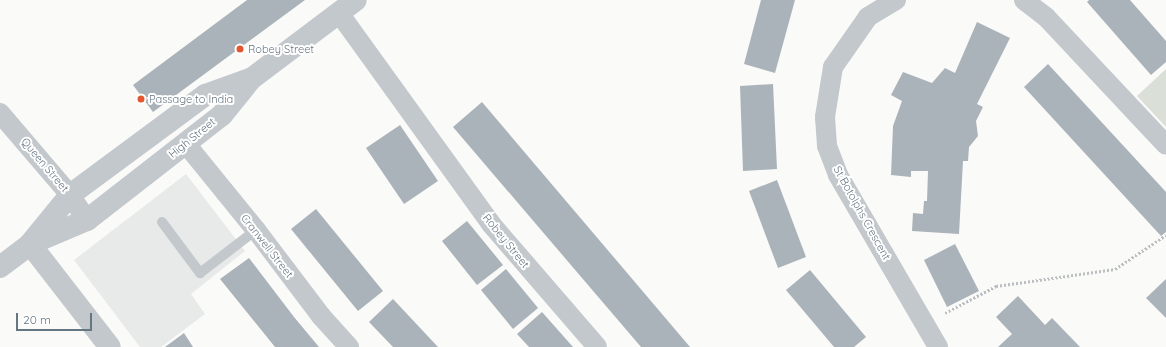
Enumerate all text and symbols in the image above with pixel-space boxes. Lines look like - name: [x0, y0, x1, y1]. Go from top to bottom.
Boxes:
- place label: Robey Street: [248, 42, 314, 56]
- marker: Robey Street: [235, 44, 245, 54]
- place label: Passage to India: [149, 92, 233, 106]
- marker: Passage to India: [136, 94, 146, 104]
- street label: High Street: [166, 115, 218, 161]
- street label: Queen Street: [19, 135, 71, 195]
- street label: St Botolphs Crescent: [831, 164, 893, 262]
- street label: Robey Street: [480, 211, 532, 271]
- street label: Cranwell Street: [238, 212, 296, 280]
- scale bar: [18, 305, 94, 331]
- text: 20 m: [23, 312, 51, 327]

